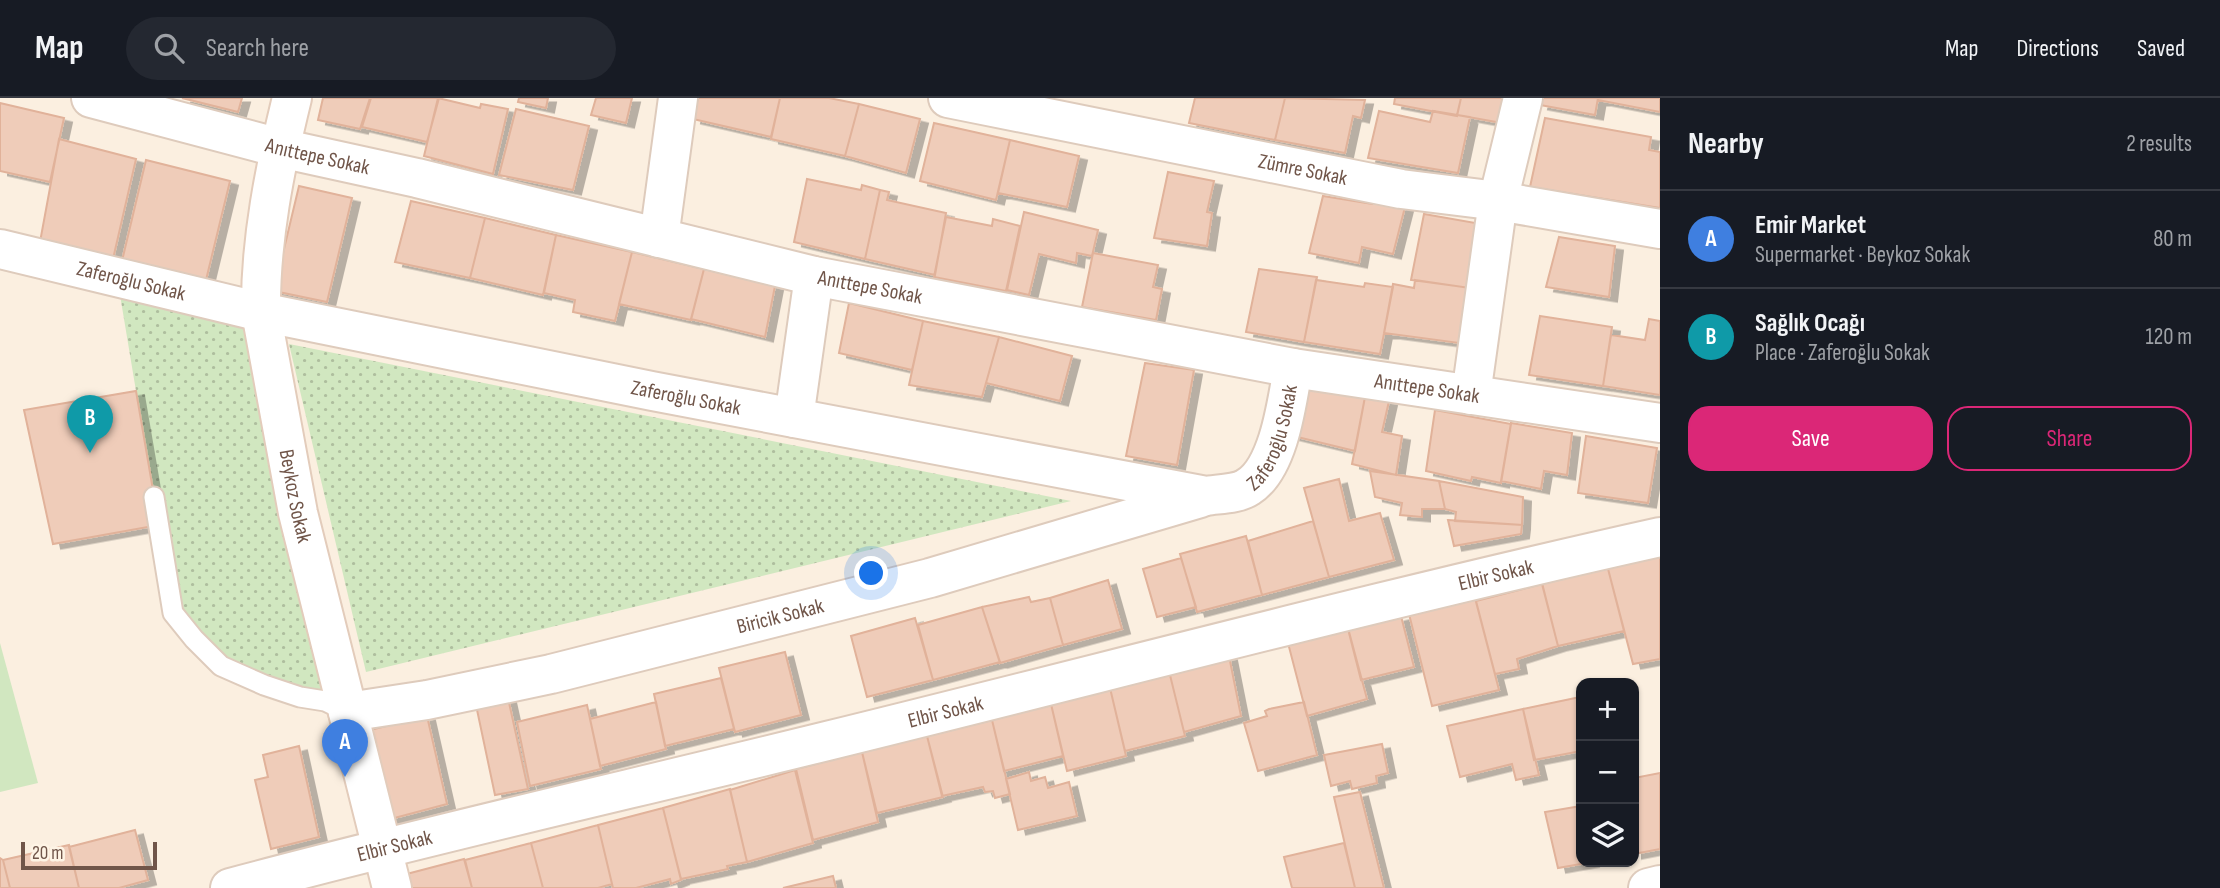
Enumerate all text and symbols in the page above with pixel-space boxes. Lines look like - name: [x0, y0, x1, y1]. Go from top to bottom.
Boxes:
- search box: [126, 17, 616, 80]
- text: Map: [35, 28, 84, 68]
- icon: search: [150, 29, 188, 67]
- text: Search here: [206, 33, 309, 64]
- text: Map: [1945, 34, 1978, 63]
- text: Directions: [2016, 34, 2099, 63]
- text: Saved: [2137, 34, 2185, 63]
- text: Nearby: [1688, 126, 1764, 162]
- text: 2 results: [2126, 130, 2192, 158]
- street label: Anıttepe Sokak: [262, 132, 372, 180]
- street label: Zümre Sokak: [1256, 149, 1349, 191]
- text: Emir Market: [1755, 210, 1866, 241]
- text: A: [1706, 225, 1716, 253]
- text: 80 m: [2153, 225, 2192, 253]
- text: Supermarket · Beykoz Sokak: [1755, 241, 1970, 269]
- street label: Zaferoğlu Sokak: [74, 256, 188, 306]
- street label: Anıttepe Sokak: [815, 265, 925, 310]
- text: Sağlık Ocağı: [1755, 308, 1865, 339]
- text: B: [1706, 323, 1716, 351]
- text: 120 m: [2146, 323, 2192, 351]
- text: Place · Zaferoğlu Sokak: [1755, 339, 1930, 367]
- street label: Anıttepe Sokak: [1372, 368, 1481, 409]
- street label: Zaferoğlu Sokak: [629, 375, 743, 421]
- street label: Zaferoğlu Sokak: [1242, 383, 1303, 496]
- pin: B: [67, 395, 113, 453]
- button: Save: [1688, 406, 1933, 471]
- button: Share: [1947, 406, 2192, 471]
- street label: Beykoz Sokak: [274, 447, 317, 545]
- street label: Elbir Sokak: [1456, 554, 1536, 596]
- your location: [854, 556, 888, 590]
- street label: Biricik Sokak: [734, 593, 826, 639]
- map controls: [1576, 678, 1639, 867]
- button: +: [1576, 678, 1639, 741]
- street label: Elbir Sokak: [906, 691, 986, 733]
- pin: A: [322, 719, 368, 777]
- button: −: [1576, 741, 1639, 804]
- button: layers: [1576, 804, 1639, 867]
- street label: Elbir Sokak: [355, 825, 435, 868]
- scale bar: [21, 839, 158, 871]
- text: 20 m: [32, 842, 64, 865]

